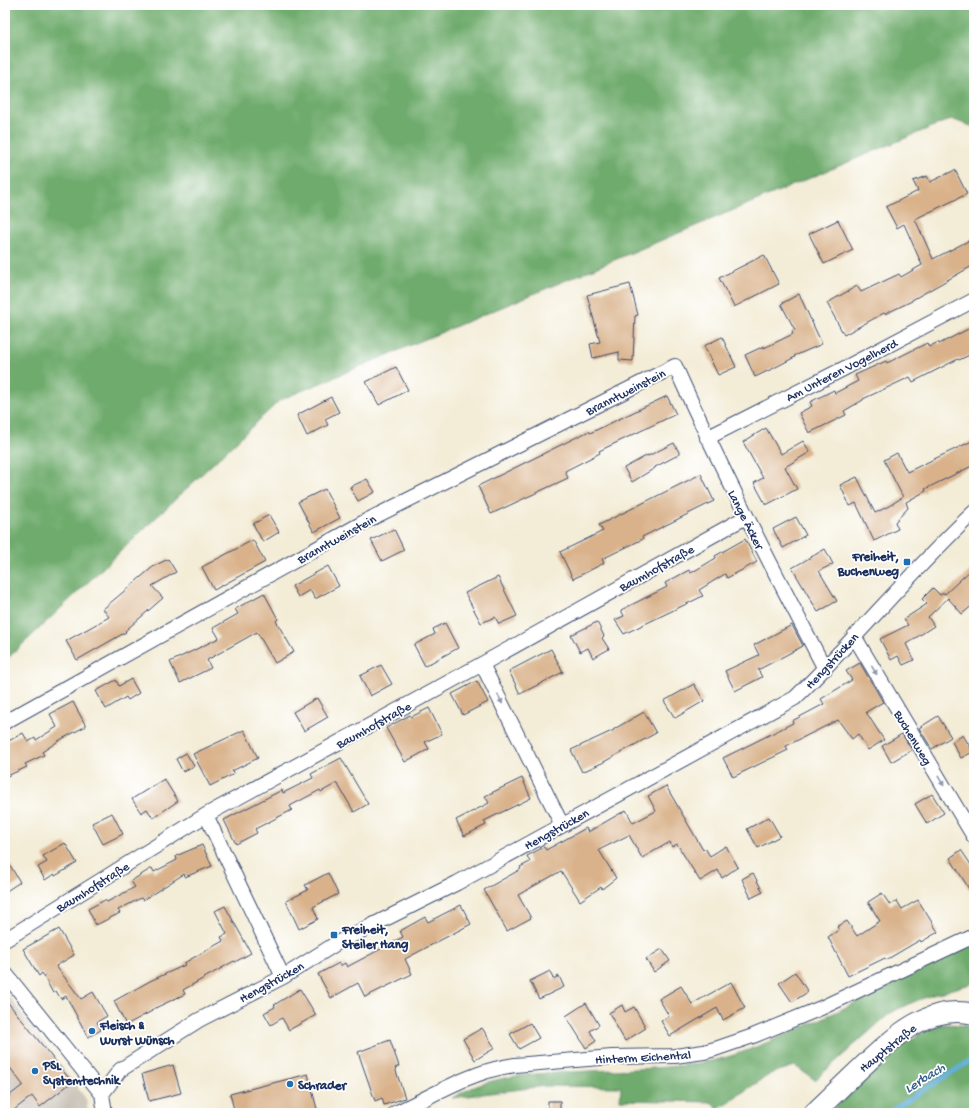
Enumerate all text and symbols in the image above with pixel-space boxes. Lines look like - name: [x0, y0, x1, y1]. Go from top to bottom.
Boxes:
- street label: Am Unteren Vogelherd: [784, 336, 902, 406]
- street label: Branntweinstein: [583, 366, 669, 420]
- street label: Lange Äcker: [723, 488, 768, 554]
- street label: Branntweinstein: [294, 512, 380, 568]
- street label: Baumhofstraße: [616, 542, 698, 596]
- place label: Freiheit, Buchenweg: [837, 550, 900, 580]
- marker: Freiheit, Buchenweg: [902, 557, 912, 567]
- street label: Hengstrücken: [803, 630, 863, 693]
- one-way arrow: [870, 665, 878, 675]
- one-way arrow: [496, 693, 503, 705]
- street label: Baumhofstraße: [333, 699, 415, 753]
- street label: Buchenweg: [889, 707, 934, 768]
- one-way arrow: [937, 775, 944, 787]
- street label: Hengstrücken: [522, 806, 593, 854]
- street label: Baumhofstraße: [53, 860, 133, 917]
- place label: Freiheit, Steiler Hang: [341, 923, 409, 953]
- marker: Freiheit, Steiler Hang: [329, 930, 339, 940]
- street label: Hengstrücken: [237, 959, 308, 1007]
- place label: Fleisch & Wurst Wünsch: [99, 1019, 174, 1049]
- street label: Hauptstraße: [857, 1021, 920, 1076]
- marker: Fleisch & Wurst Wünsch: [87, 1026, 97, 1036]
- street label: Hinterm Eichental: [595, 1048, 692, 1068]
- place label: PSL Systemtechnik: [42, 1059, 122, 1089]
- water label: Lerbach: [902, 1060, 949, 1098]
- marker: PSL Systemtechnik: [30, 1066, 40, 1076]
- marker: Schrader: [285, 1079, 295, 1089]
- place label: Schrader: [298, 1079, 348, 1094]

